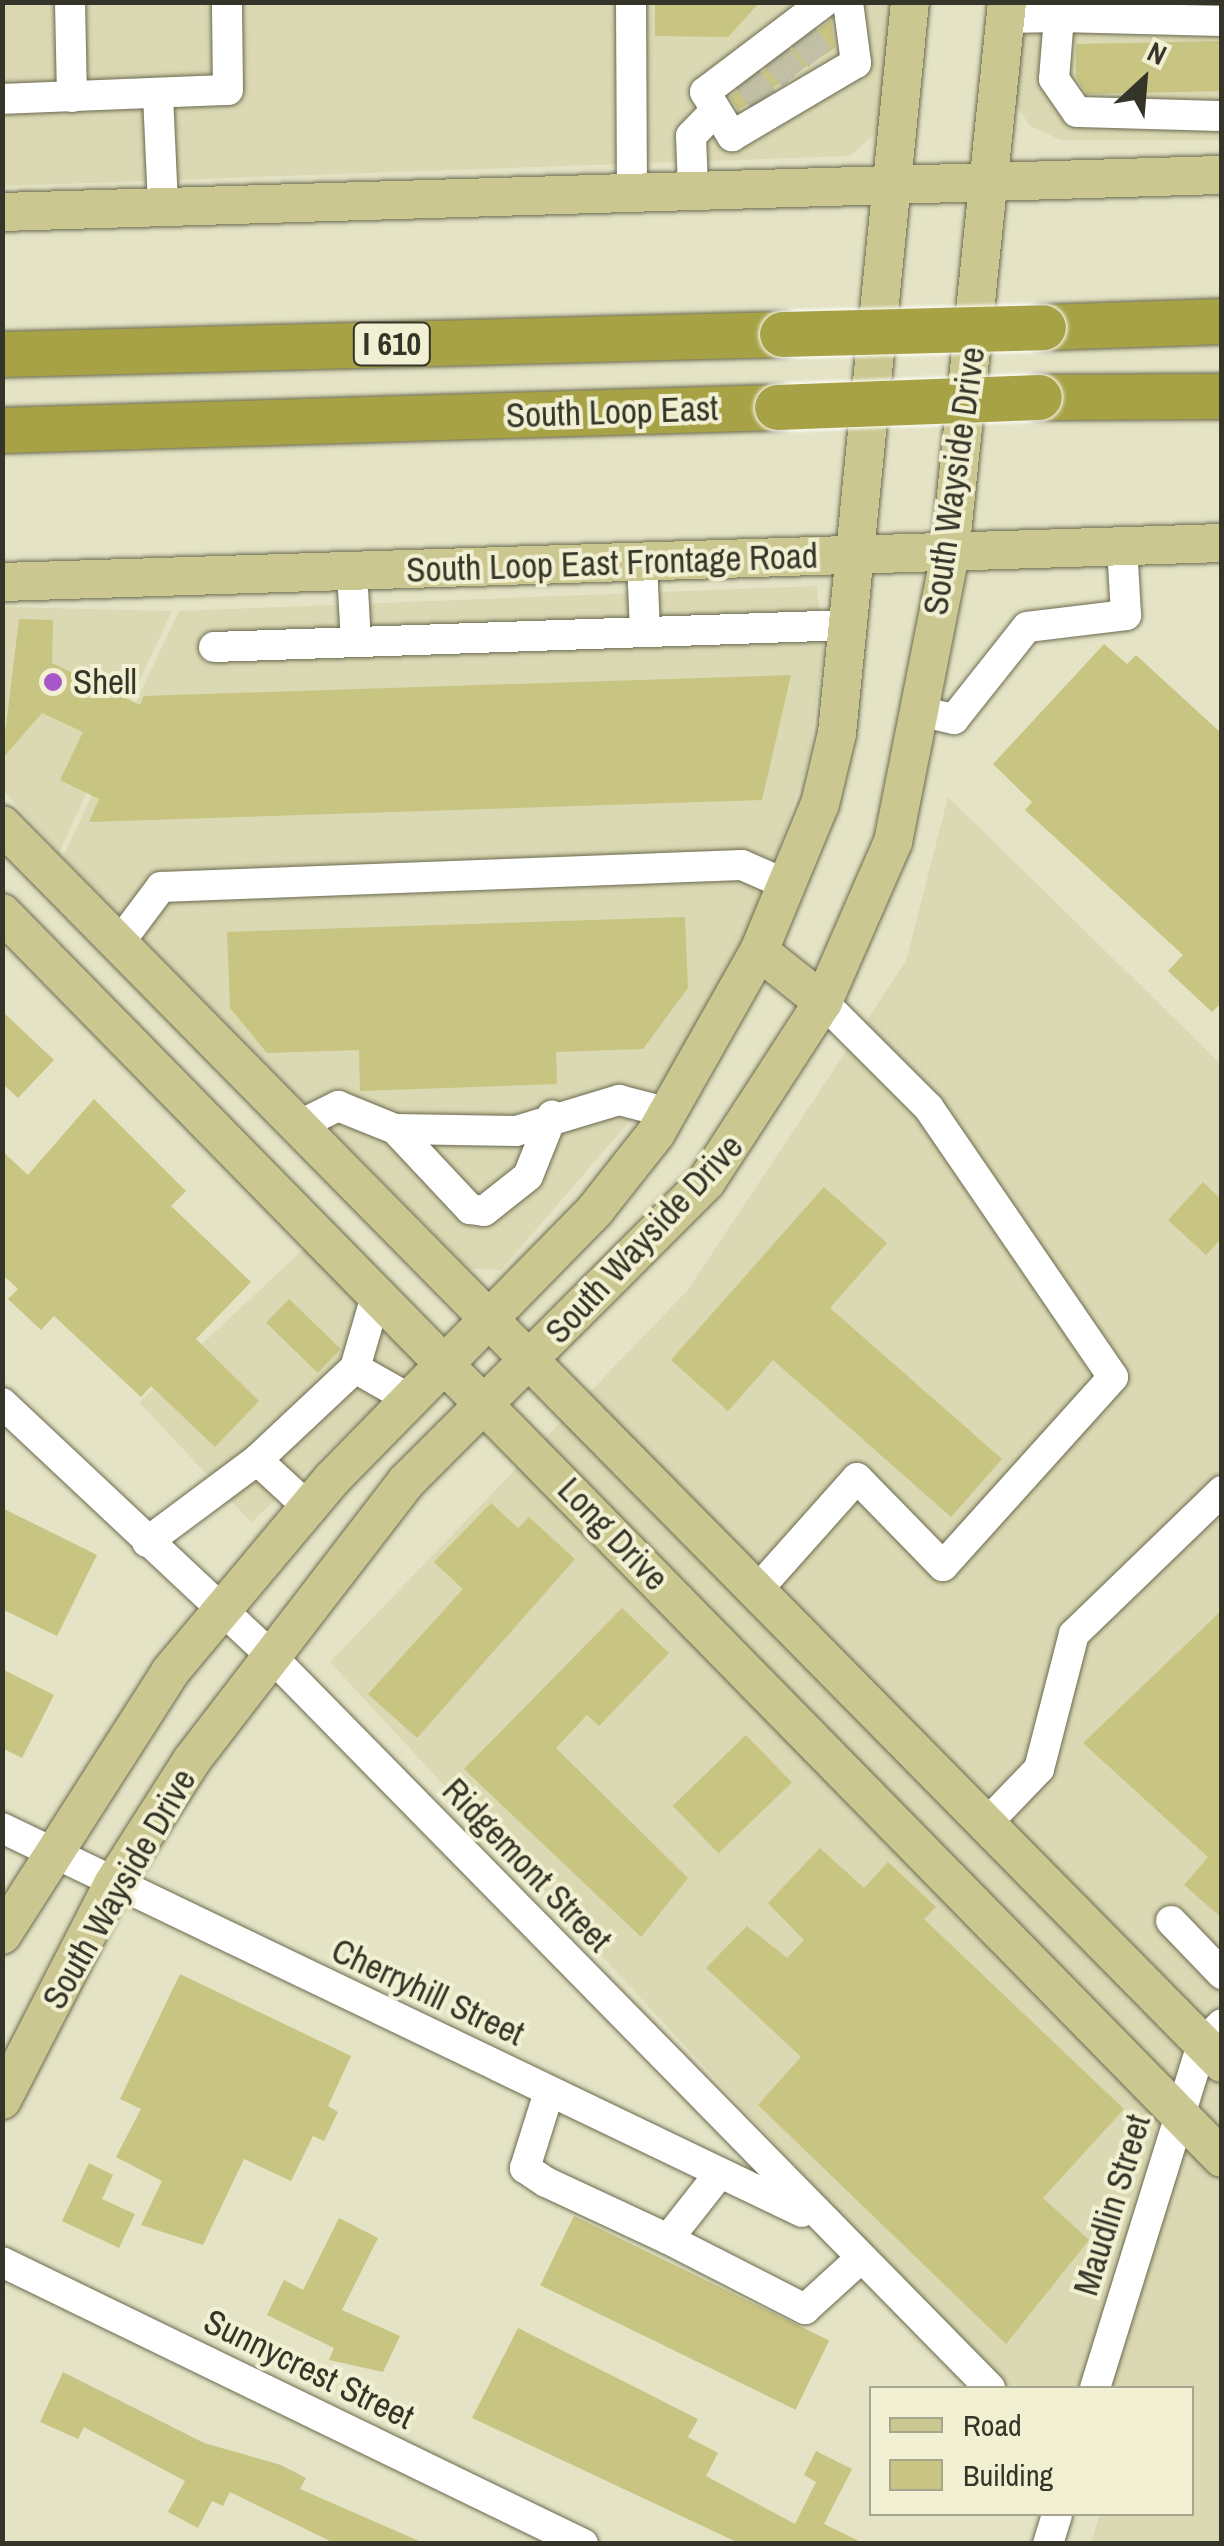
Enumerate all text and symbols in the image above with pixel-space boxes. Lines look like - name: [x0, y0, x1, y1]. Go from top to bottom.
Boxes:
- north arrow: [1094, 30, 1194, 130]
- text: N: [1141, 32, 1173, 74]
- road number: I 610: [352, 317, 432, 371]
- street label: South Wayside Drive: [914, 344, 994, 618]
- street label: South Loop East: [505, 387, 719, 437]
- street label: South Loop East Frontage Road: [406, 535, 818, 591]
- place label: Shell: [73, 661, 137, 703]
- marker: Shell: [42, 671, 64, 693]
- street label: South Wayside Drive: [537, 1126, 751, 1352]
- street label: Long Drive: [549, 1469, 677, 1599]
- street label: South Wayside Drive: [33, 1762, 205, 2016]
- street label: Ridgemont Street: [434, 1770, 620, 1960]
- street label: Cherryhill Street: [325, 1929, 531, 2055]
- street label: Maudlin Street: [1065, 2110, 1159, 2300]
- street label: Sunnycrest Street: [197, 2300, 421, 2438]
- legend: [869, 2386, 1194, 2516]
- text: Road: [963, 2405, 1022, 2445]
- text: Building: [963, 2455, 1053, 2495]

